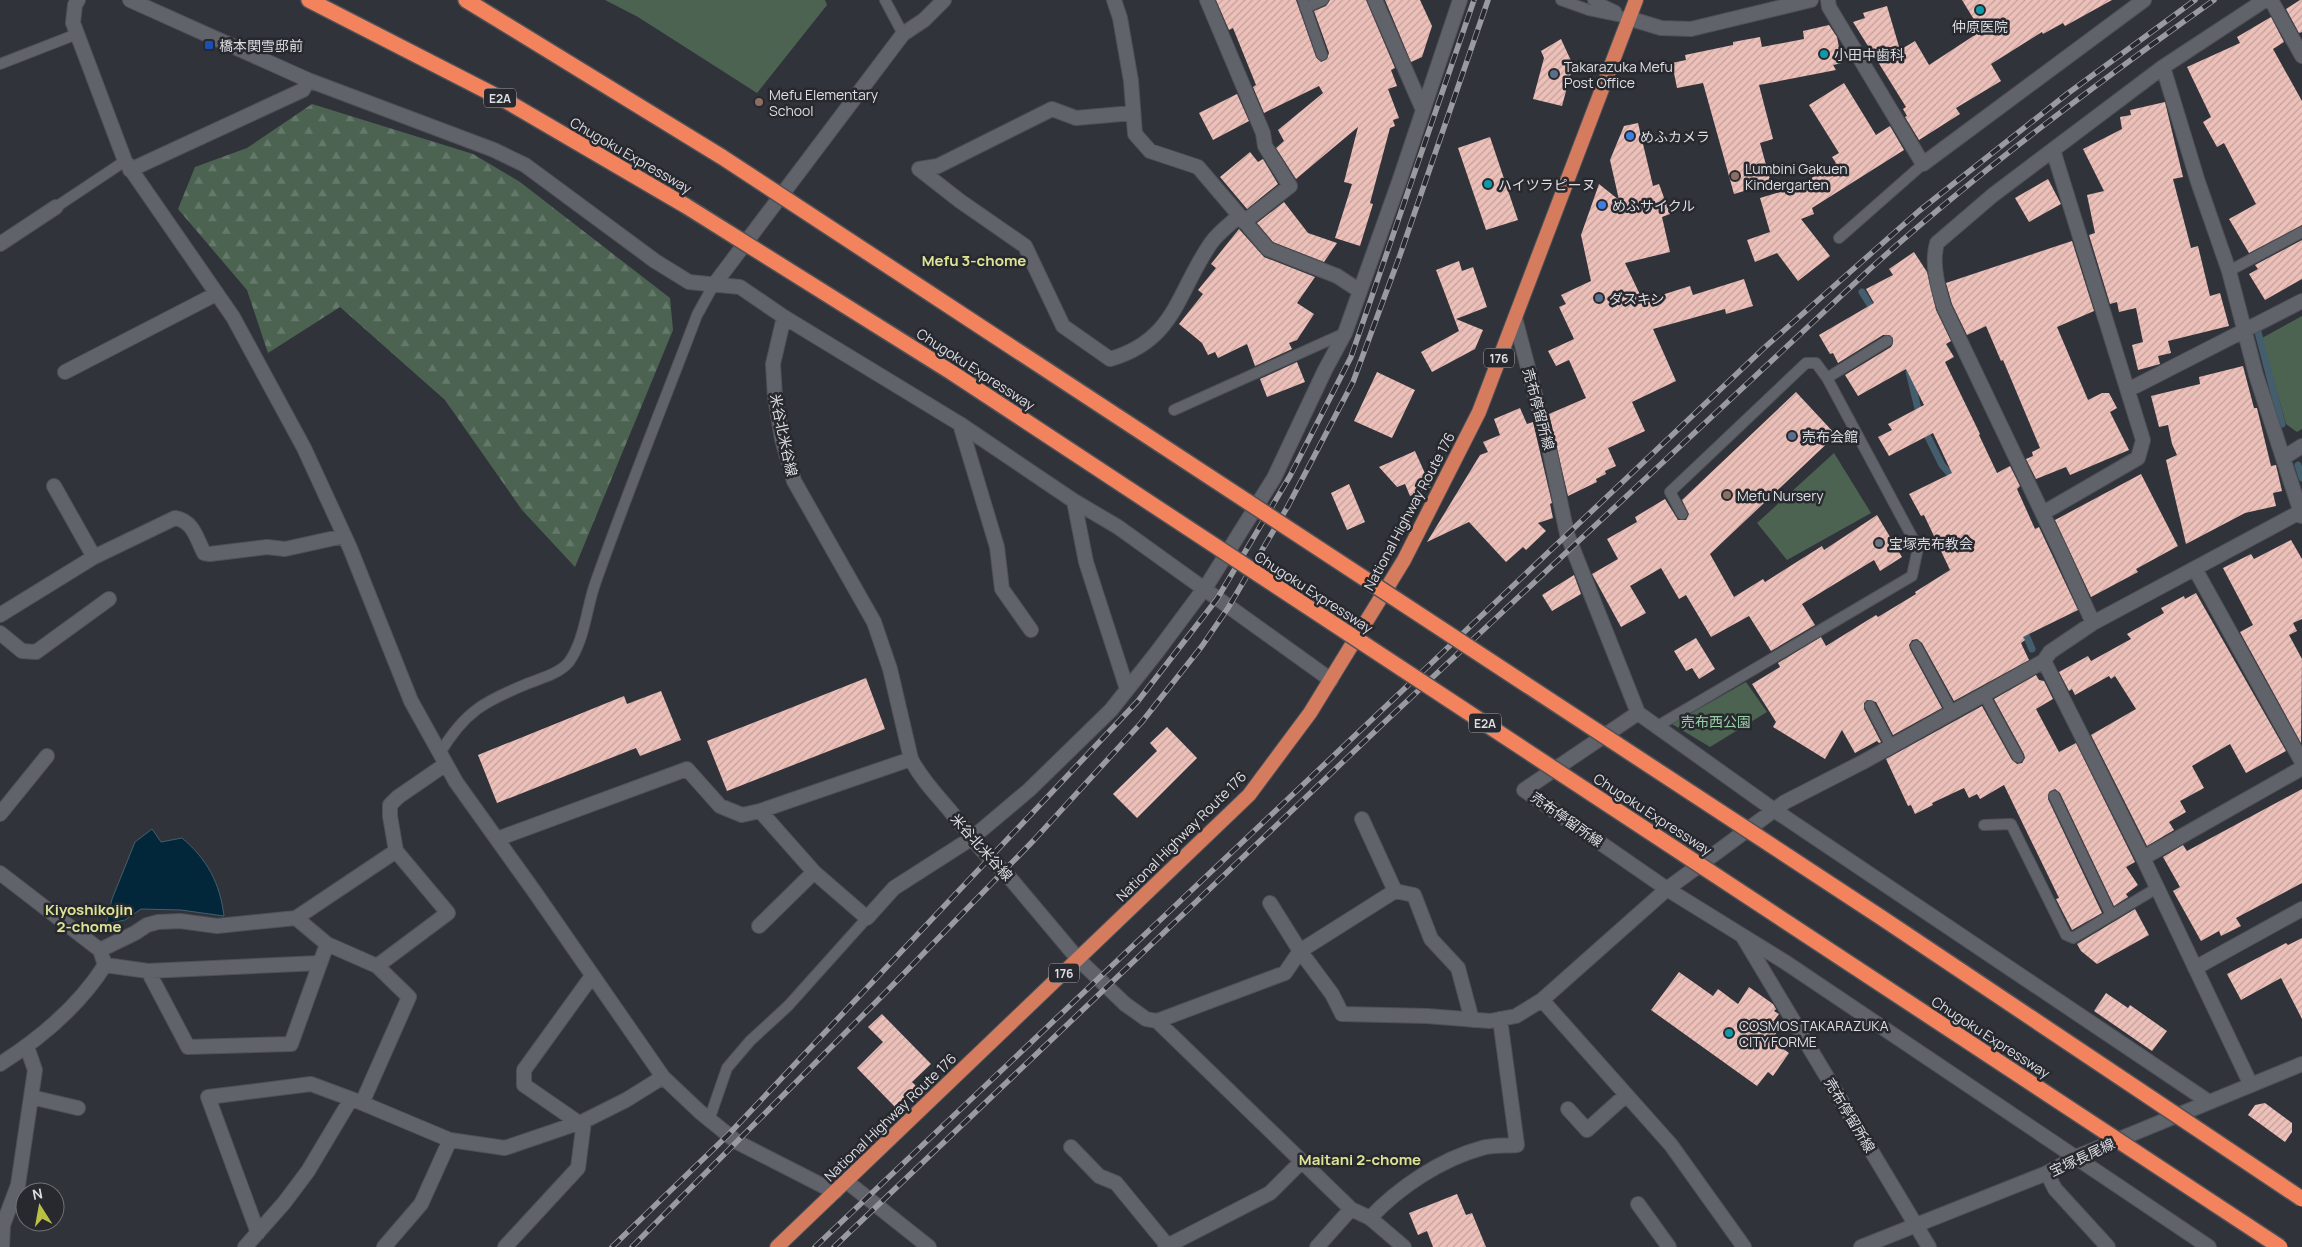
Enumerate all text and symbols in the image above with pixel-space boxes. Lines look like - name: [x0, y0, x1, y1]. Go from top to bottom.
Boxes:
- marker: 仲原医院: [1974, 4, 1986, 16]
- place label: 仲原医院: [1952, 17, 2008, 36]
- place label: 橋本関雪邸前: [219, 36, 303, 55]
- marker: 橋本関雪邸前: [203, 39, 215, 51]
- place label: 小田中歯科: [1834, 45, 1904, 64]
- marker: 小田中歯科: [1818, 48, 1830, 60]
- place label: Takarazuka Mefu Post Office: [1564, 57, 1673, 92]
- marker: Takarazuka Mefu Post Office: [1548, 68, 1560, 80]
- place label: Mefu Elementary School: [769, 85, 879, 120]
- road number: E2A: [484, 89, 516, 108]
- marker: Mefu Elementary School: [753, 96, 765, 108]
- street label: Chugoku Expressway: [567, 112, 696, 198]
- place label: めふカメラ: [1640, 127, 1710, 146]
- marker: めふカメラ: [1624, 130, 1636, 142]
- place label: Lumbini Gakuen Kindergarten: [1745, 159, 1847, 194]
- marker: Lumbini Gakuen Kindergarten: [1729, 170, 1741, 182]
- place label: ハイツラピーヌ: [1498, 175, 1596, 194]
- marker: ハイツラピーヌ: [1482, 178, 1494, 190]
- place label: めふサイクル: [1612, 196, 1695, 215]
- marker: めふサイクル: [1596, 199, 1608, 211]
- district label: Mefu 3-chome: [922, 250, 1026, 271]
- place label: ダスキン: [1609, 289, 1665, 308]
- marker: ダスキン: [1593, 292, 1605, 304]
- street label: Chugoku Expressway: [913, 324, 1039, 415]
- road number: 176: [1484, 348, 1514, 368]
- street label: 売布停留所線: [1519, 366, 1559, 452]
- street label: 米谷北米谷線: [766, 392, 802, 478]
- place label: 売布会館: [1802, 427, 1858, 446]
- street label: National Highway Route 176: [1359, 428, 1459, 594]
- marker: 売布会館: [1786, 430, 1798, 442]
- place label: Mefu Nursery: [1737, 486, 1824, 505]
- marker: Mefu Nursery: [1721, 489, 1733, 501]
- place label: 宝塚売布教会: [1889, 534, 1973, 553]
- marker: 宝塚売布教会: [1873, 537, 1885, 549]
- street label: Chugoku Expressway: [1251, 547, 1377, 638]
- park label: 売布西公園: [1681, 712, 1751, 731]
- road number: E2A: [1469, 714, 1501, 732]
- street label: National Highway Route 176: [1112, 767, 1250, 905]
- street label: Chugoku Expressway: [1590, 769, 1716, 860]
- street label: 売布停留所線: [1527, 787, 1607, 851]
- street label: 米谷北米谷線: [947, 809, 1017, 885]
- district label: Kiyoshikojin 2-chome: [45, 899, 133, 937]
- road number: 176: [1049, 964, 1079, 982]
- street label: Chugoku Expressway: [1928, 992, 2054, 1083]
- place label: COSMOS TAKARAZUKA CITY FORME: [1739, 1016, 1889, 1051]
- marker: COSMOS TAKARAZUKA CITY FORME: [1723, 1027, 1735, 1039]
- street label: National Highway Route 176: [820, 1049, 960, 1185]
- street label: 売布停留所線: [1820, 1074, 1880, 1156]
- street label: 宝塚長尾線: [2046, 1134, 2118, 1180]
- district label: Maitani 2-chome: [1299, 1149, 1421, 1170]
- north arrow: [15, 1182, 65, 1232]
- text: N: [31, 1183, 44, 1204]

